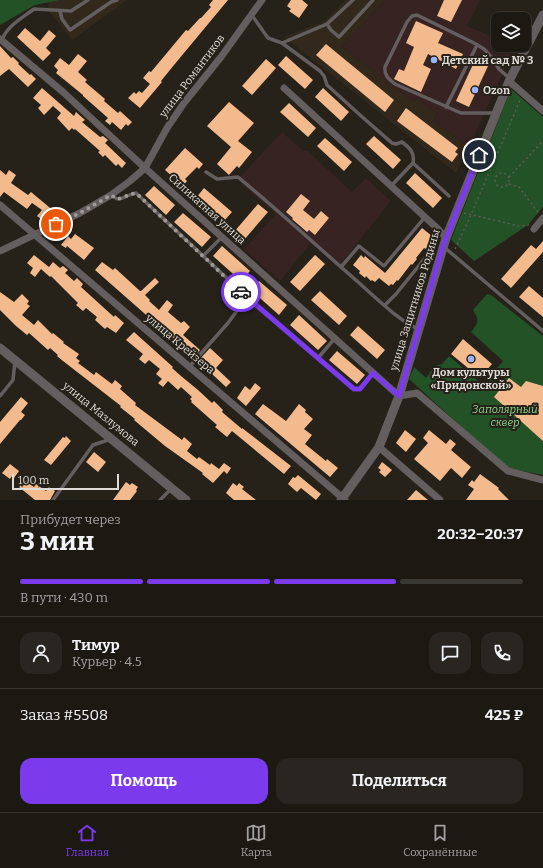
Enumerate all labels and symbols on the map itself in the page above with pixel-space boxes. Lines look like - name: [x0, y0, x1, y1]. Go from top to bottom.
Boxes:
- street label: улица Романтиков: [156, 32, 227, 121]
- place label: Детский сад № 3: [442, 54, 533, 67]
- marker: Детский сад № 3: [429, 55, 439, 65]
- place label: Ozon: [483, 84, 510, 97]
- marker: Ozon: [470, 85, 480, 95]
- pin: [462, 138, 496, 172]
- street label: Силикатная улица: [166, 171, 248, 247]
- pin: [39, 207, 73, 241]
- street label: улица Защитников Родины: [387, 227, 443, 373]
- courier: [221, 272, 261, 312]
- street label: улица Крейзера: [142, 311, 217, 377]
- marker: Дом культуры «Придонской»: [466, 354, 476, 364]
- place label: Дом культуры «Придонской»: [431, 366, 511, 392]
- street label: улица Мазлумова: [59, 379, 142, 449]
- park label: Заполярный сквер: [472, 403, 538, 429]
- scale bar: [12, 472, 119, 491]

